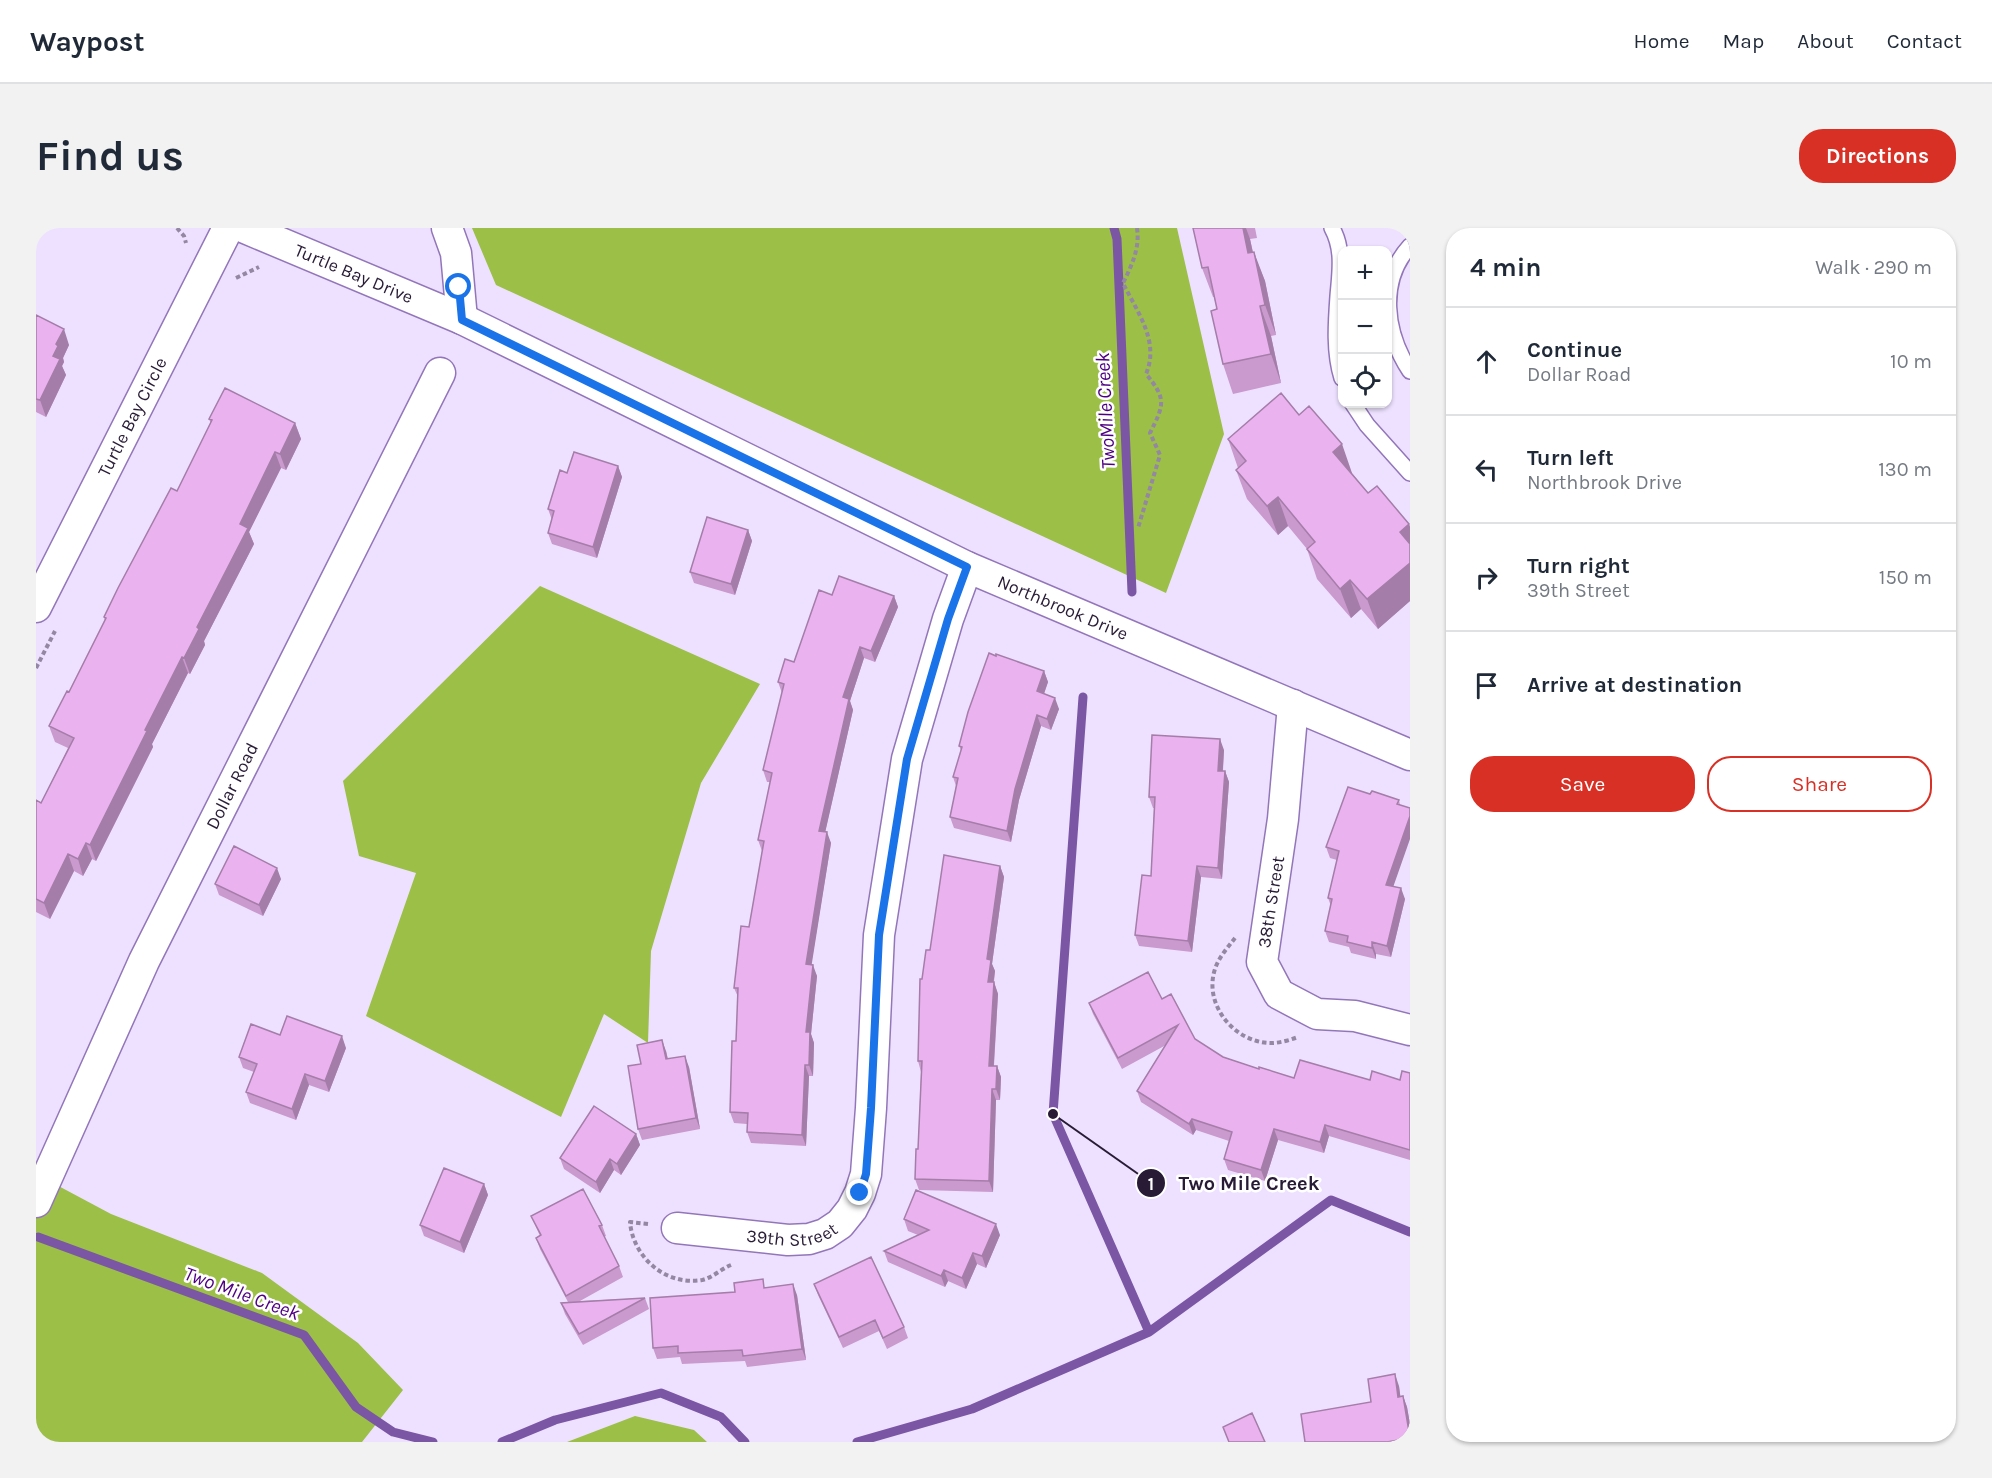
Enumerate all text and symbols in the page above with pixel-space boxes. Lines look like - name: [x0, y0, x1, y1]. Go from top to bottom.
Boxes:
- text: Waypost: [30, 25, 145, 58]
- text: Home: [1634, 29, 1690, 53]
- text: Map: [1723, 29, 1764, 53]
- text: About: [1797, 29, 1854, 53]
- text: Contact: [1887, 29, 1962, 53]
- button: Directions: [1799, 129, 1956, 183]
- text: Find us: [36, 131, 184, 181]
- street label: Turtle Bay Drive: [291, 239, 416, 308]
- map controls: [1338, 246, 1392, 408]
- button: +: [1338, 246, 1392, 300]
- text: 4 min: [1470, 252, 1541, 283]
- text: Walk · 290 m: [1815, 256, 1932, 279]
- route start: [445, 273, 471, 299]
- button: −: [1338, 300, 1392, 354]
- text: Continue: [1527, 337, 1622, 363]
- icon: ahead: [1470, 345, 1503, 378]
- text: 10 m: [1890, 350, 1932, 373]
- water label: TwoMile Creek: [1091, 351, 1120, 470]
- street label: Turtle Bay Circle: [93, 354, 172, 480]
- button: locate: [1338, 354, 1392, 408]
- text: Dollar Road: [1527, 363, 1631, 386]
- text: Turn left: [1527, 445, 1614, 471]
- icon: left: [1470, 453, 1503, 486]
- text: 130 m: [1878, 458, 1932, 481]
- text: Northbrook Drive: [1527, 471, 1682, 494]
- text: Turn right: [1527, 553, 1630, 579]
- icon: right: [1470, 561, 1503, 594]
- text: 150 m: [1879, 566, 1932, 589]
- street label: Northbrook Drive: [994, 570, 1131, 645]
- text: 39th Street: [1527, 579, 1630, 602]
- icon: arrive: [1470, 669, 1503, 702]
- text: Arrive at destination: [1527, 672, 1742, 698]
- street label: Dollar Road: [201, 739, 263, 833]
- button: Save: [1470, 756, 1695, 812]
- button: Share: [1707, 756, 1932, 812]
- street label: 38th Street: [1253, 854, 1289, 950]
- callout: Two Mile Creek: [1136, 1164, 1331, 1202]
- text: Two Mile Creek: [1179, 1172, 1320, 1195]
- text: 1: [1148, 1173, 1154, 1195]
- route end: [846, 1179, 872, 1205]
- street label: 39th Street: [745, 1218, 842, 1251]
- water label: Two Mile Creek: [181, 1262, 304, 1325]

